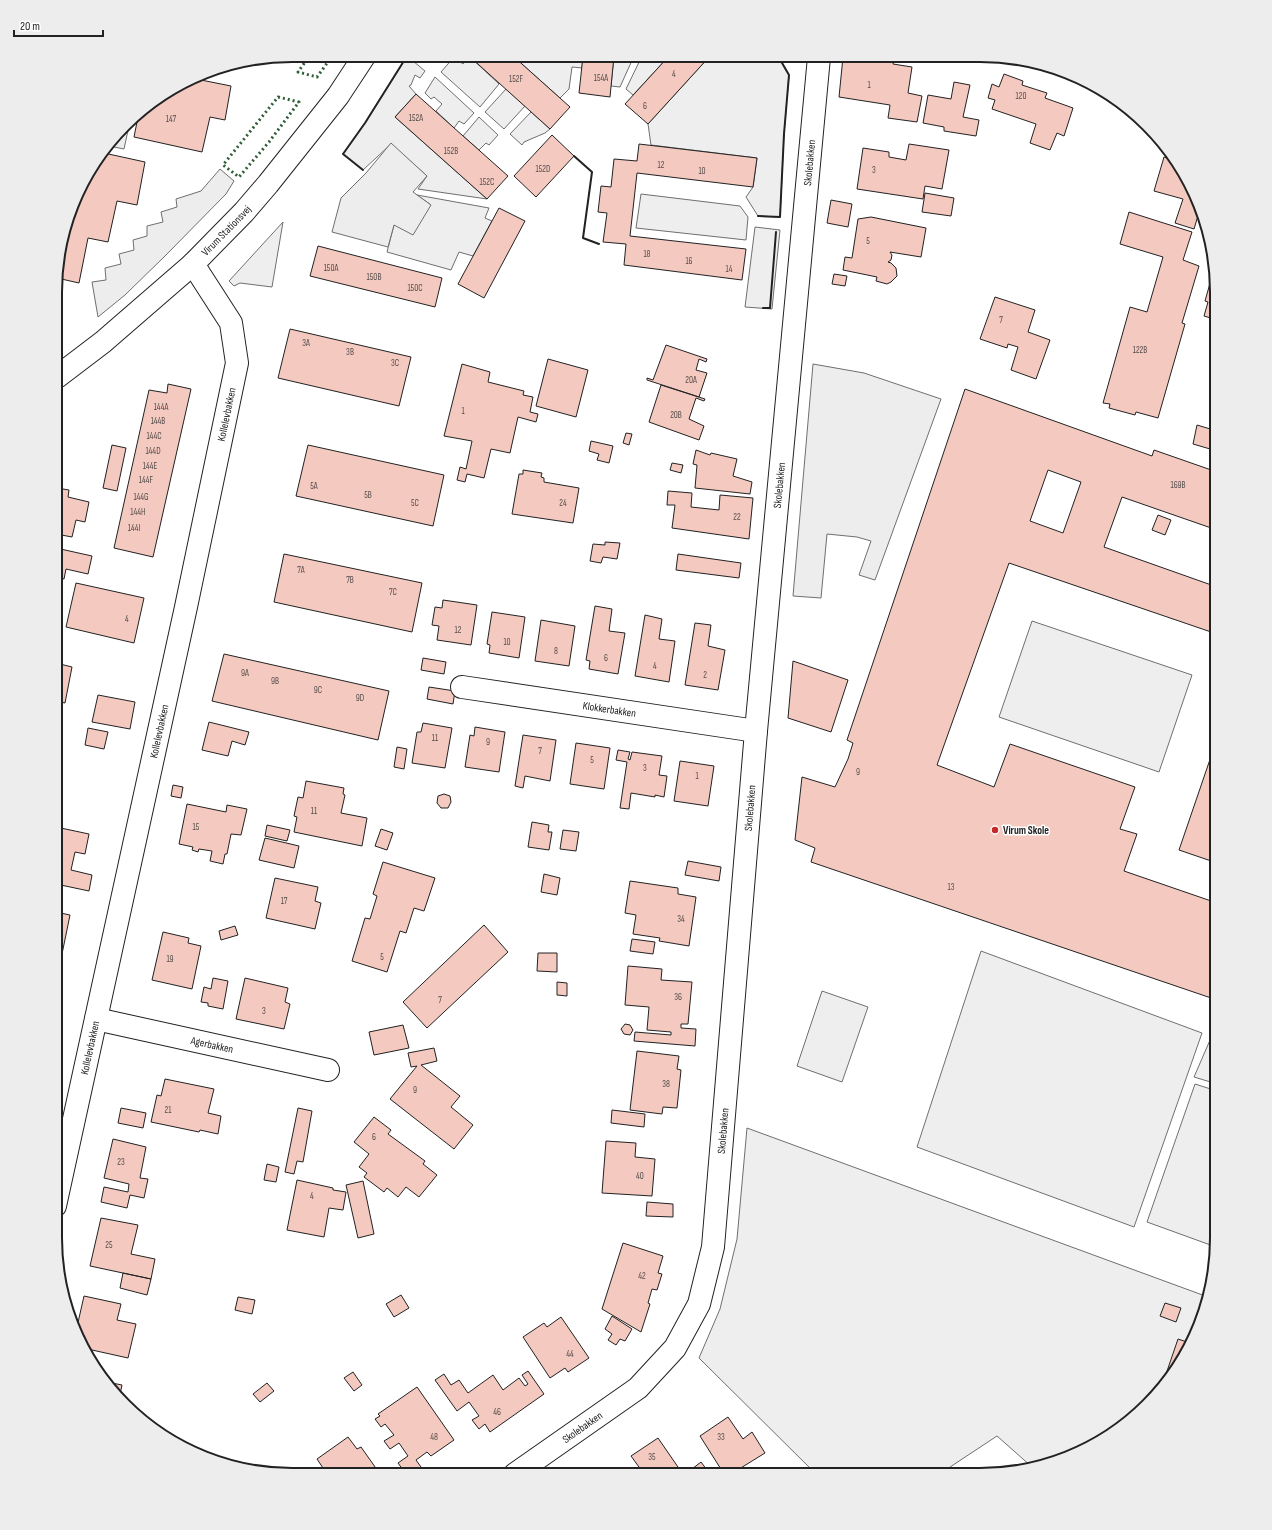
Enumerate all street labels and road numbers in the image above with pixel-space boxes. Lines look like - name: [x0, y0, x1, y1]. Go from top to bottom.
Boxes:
- street label: Skolebakken: [801, 139, 818, 186]
- street label: Virum Stationsvej: [199, 203, 253, 258]
- street label: Kollelevbakken: [214, 386, 238, 442]
- street label: Skolebakken: [770, 461, 788, 509]
- street label: Klokkerbakken: [582, 699, 637, 719]
- street label: Kollelevbakken: [147, 703, 171, 759]
- street label: Skolebakken: [741, 784, 758, 831]
- street label: Kollelevbakken: [77, 1019, 102, 1076]
- street label: Agerbakken: [189, 1033, 235, 1056]
- street label: Skolebakken: [714, 1107, 731, 1154]
- street label: Skolebakken: [560, 1408, 605, 1446]

